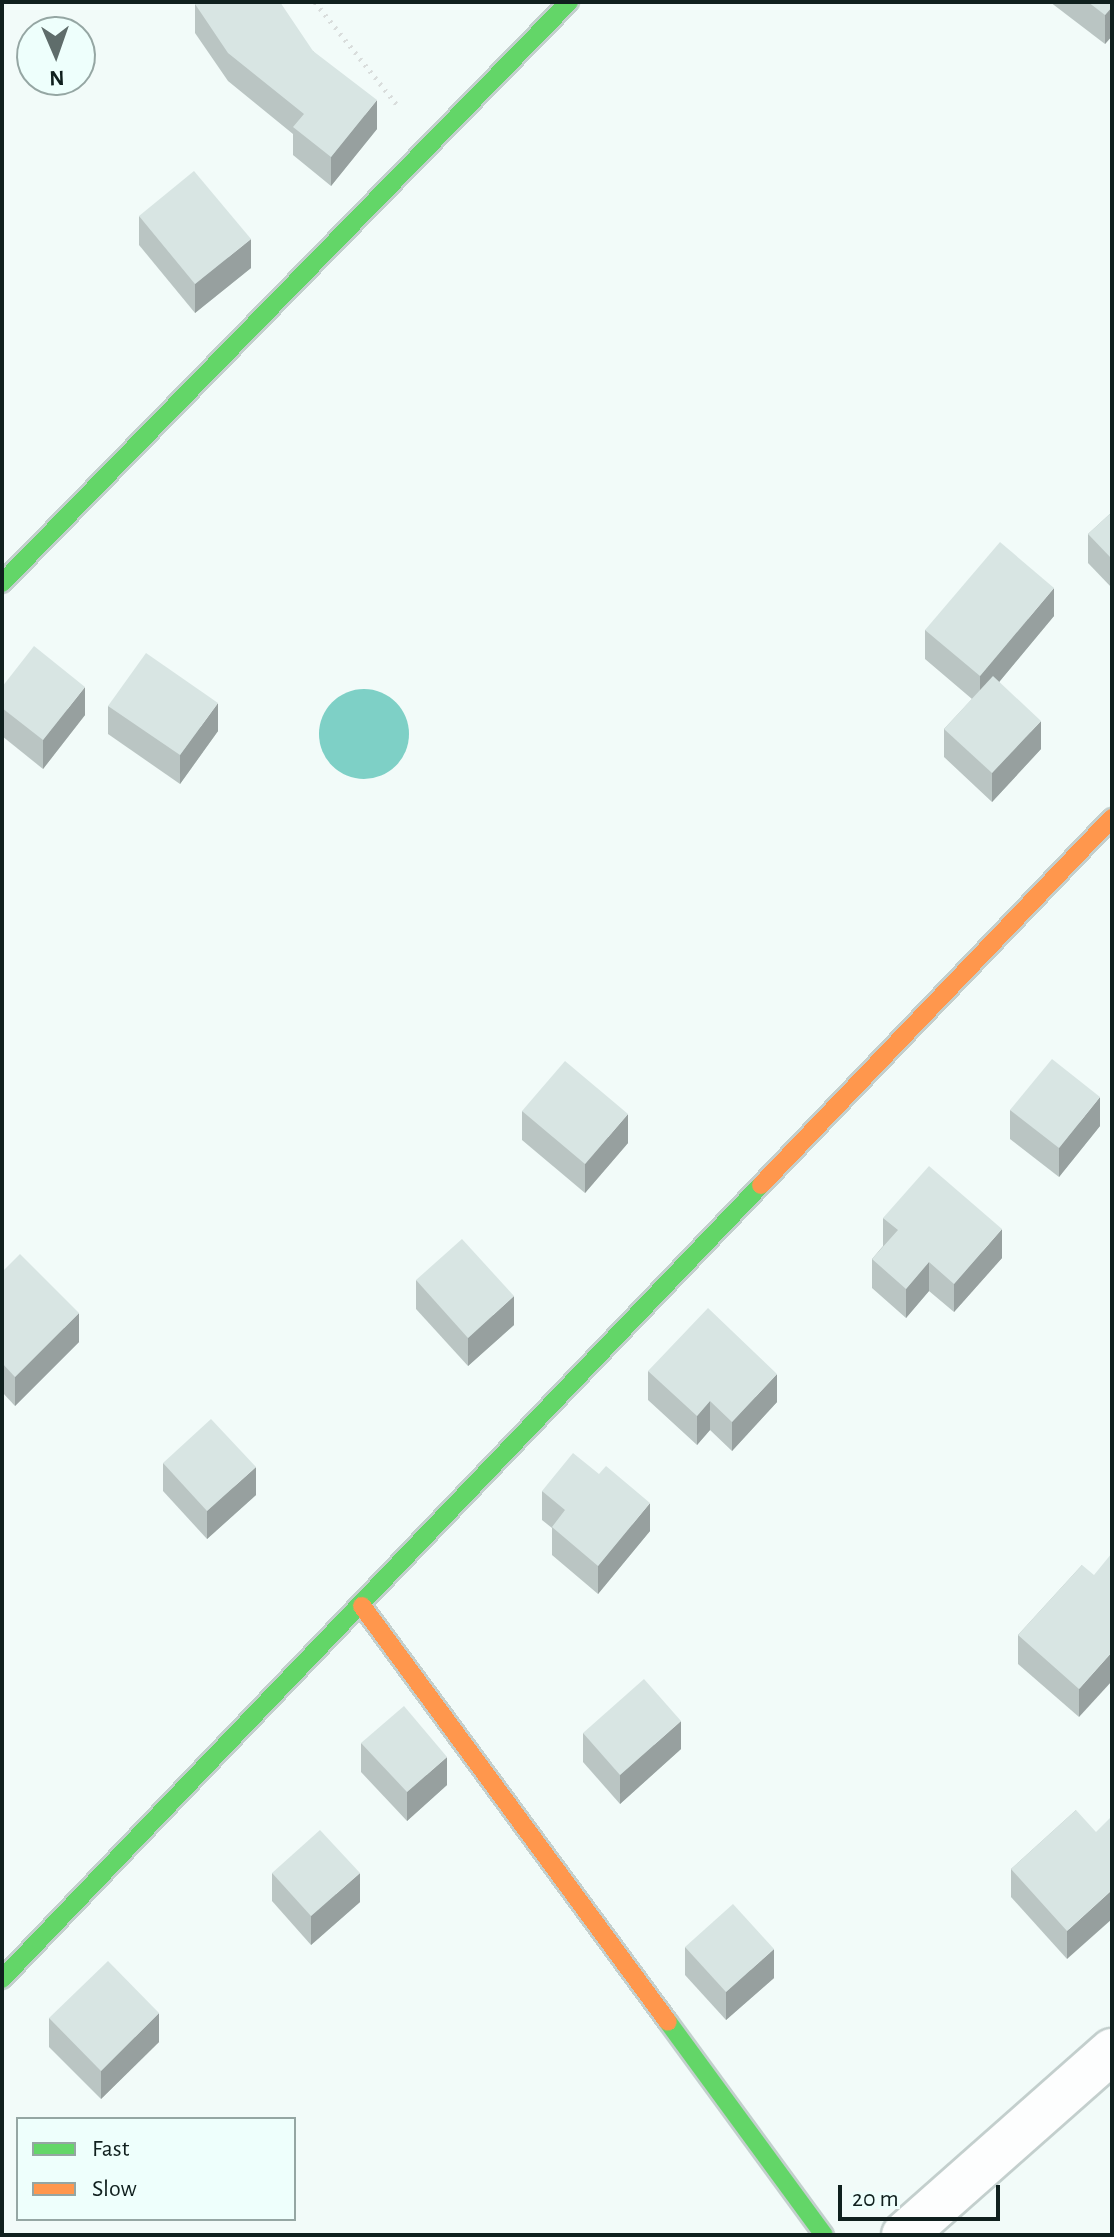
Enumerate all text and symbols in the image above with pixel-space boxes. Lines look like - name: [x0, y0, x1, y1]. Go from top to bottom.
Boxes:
- north arrow: [16, 16, 96, 96]
- text: N: [49, 67, 65, 89]
- legend: [16, 2117, 296, 2221]
- text: Fast: [92, 2137, 129, 2161]
- scale bar: [842, 2169, 1004, 2219]
- text: Slow: [92, 2177, 137, 2201]
- text: 20 m: [852, 2187, 899, 2211]

